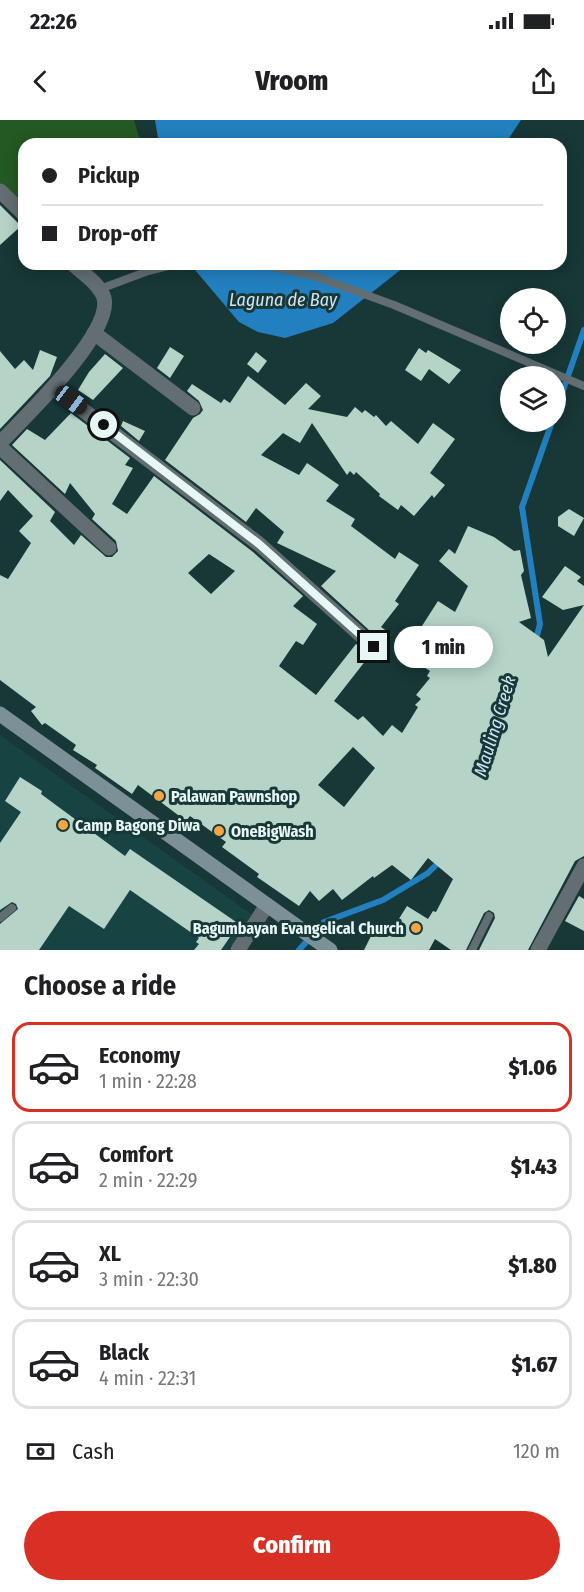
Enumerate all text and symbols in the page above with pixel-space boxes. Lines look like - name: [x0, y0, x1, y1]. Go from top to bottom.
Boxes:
- text: 22:26: [30, 8, 77, 35]
- icon: back: [24, 65, 57, 98]
- text: Vroom: [256, 65, 328, 97]
- icon: share: [527, 65, 560, 98]
- text: Pickup: [78, 162, 140, 189]
- text: Drop-off: [78, 220, 157, 247]
- map controls: [500, 288, 566, 432]
- button: locate: [500, 288, 566, 354]
- water label: Laguna de Bay: [229, 289, 338, 311]
- button: layers: [500, 366, 566, 432]
- car: [51, 382, 91, 418]
- route start: [90, 411, 117, 438]
- callout: 1 min: [395, 626, 494, 668]
- route end: [360, 633, 387, 660]
- text: 1 min: [422, 635, 465, 659]
- water label: Mauling Creek: [469, 673, 521, 779]
- place label: Palawan Pawnshop: [171, 787, 297, 806]
- marker: Palawan Pawnshop: [152, 789, 166, 803]
- place label: Camp Bagong Diwa: [75, 816, 200, 835]
- marker: Camp Bagong Diwa: [56, 818, 70, 832]
- place label: OneBigWash: [231, 822, 314, 841]
- marker: OneBigWash: [212, 824, 226, 838]
- place label: Bagumbayan Evangelical Church: [193, 919, 404, 938]
- marker: Bagumbayan Evangelical Church: [409, 921, 423, 935]
- text: Choose a ride: [24, 970, 176, 1002]
- icon: car: [27, 1040, 81, 1094]
- text: Economy: [99, 1042, 180, 1069]
- text: $1.06: [509, 1054, 557, 1081]
- text: 1 min · 22:28: [99, 1069, 197, 1093]
- icon: car: [27, 1139, 81, 1193]
- text: Comfort: [99, 1141, 173, 1168]
- text: $1.43: [511, 1153, 557, 1180]
- text: 2 min · 22:29: [99, 1168, 197, 1192]
- icon: car: [27, 1238, 81, 1292]
- text: XL: [99, 1240, 121, 1267]
- text: $1.80: [508, 1252, 557, 1279]
- text: 3 min · 22:30: [99, 1267, 199, 1291]
- icon: car: [27, 1337, 81, 1391]
- text: Black: [99, 1339, 149, 1366]
- text: $1.67: [512, 1351, 557, 1378]
- text: 4 min · 22:31: [99, 1366, 196, 1390]
- icon: cash: [24, 1435, 57, 1468]
- text: Cash: [72, 1438, 115, 1465]
- text: 120 m: [513, 1439, 560, 1463]
- button: Confirm: [24, 1511, 560, 1580]

